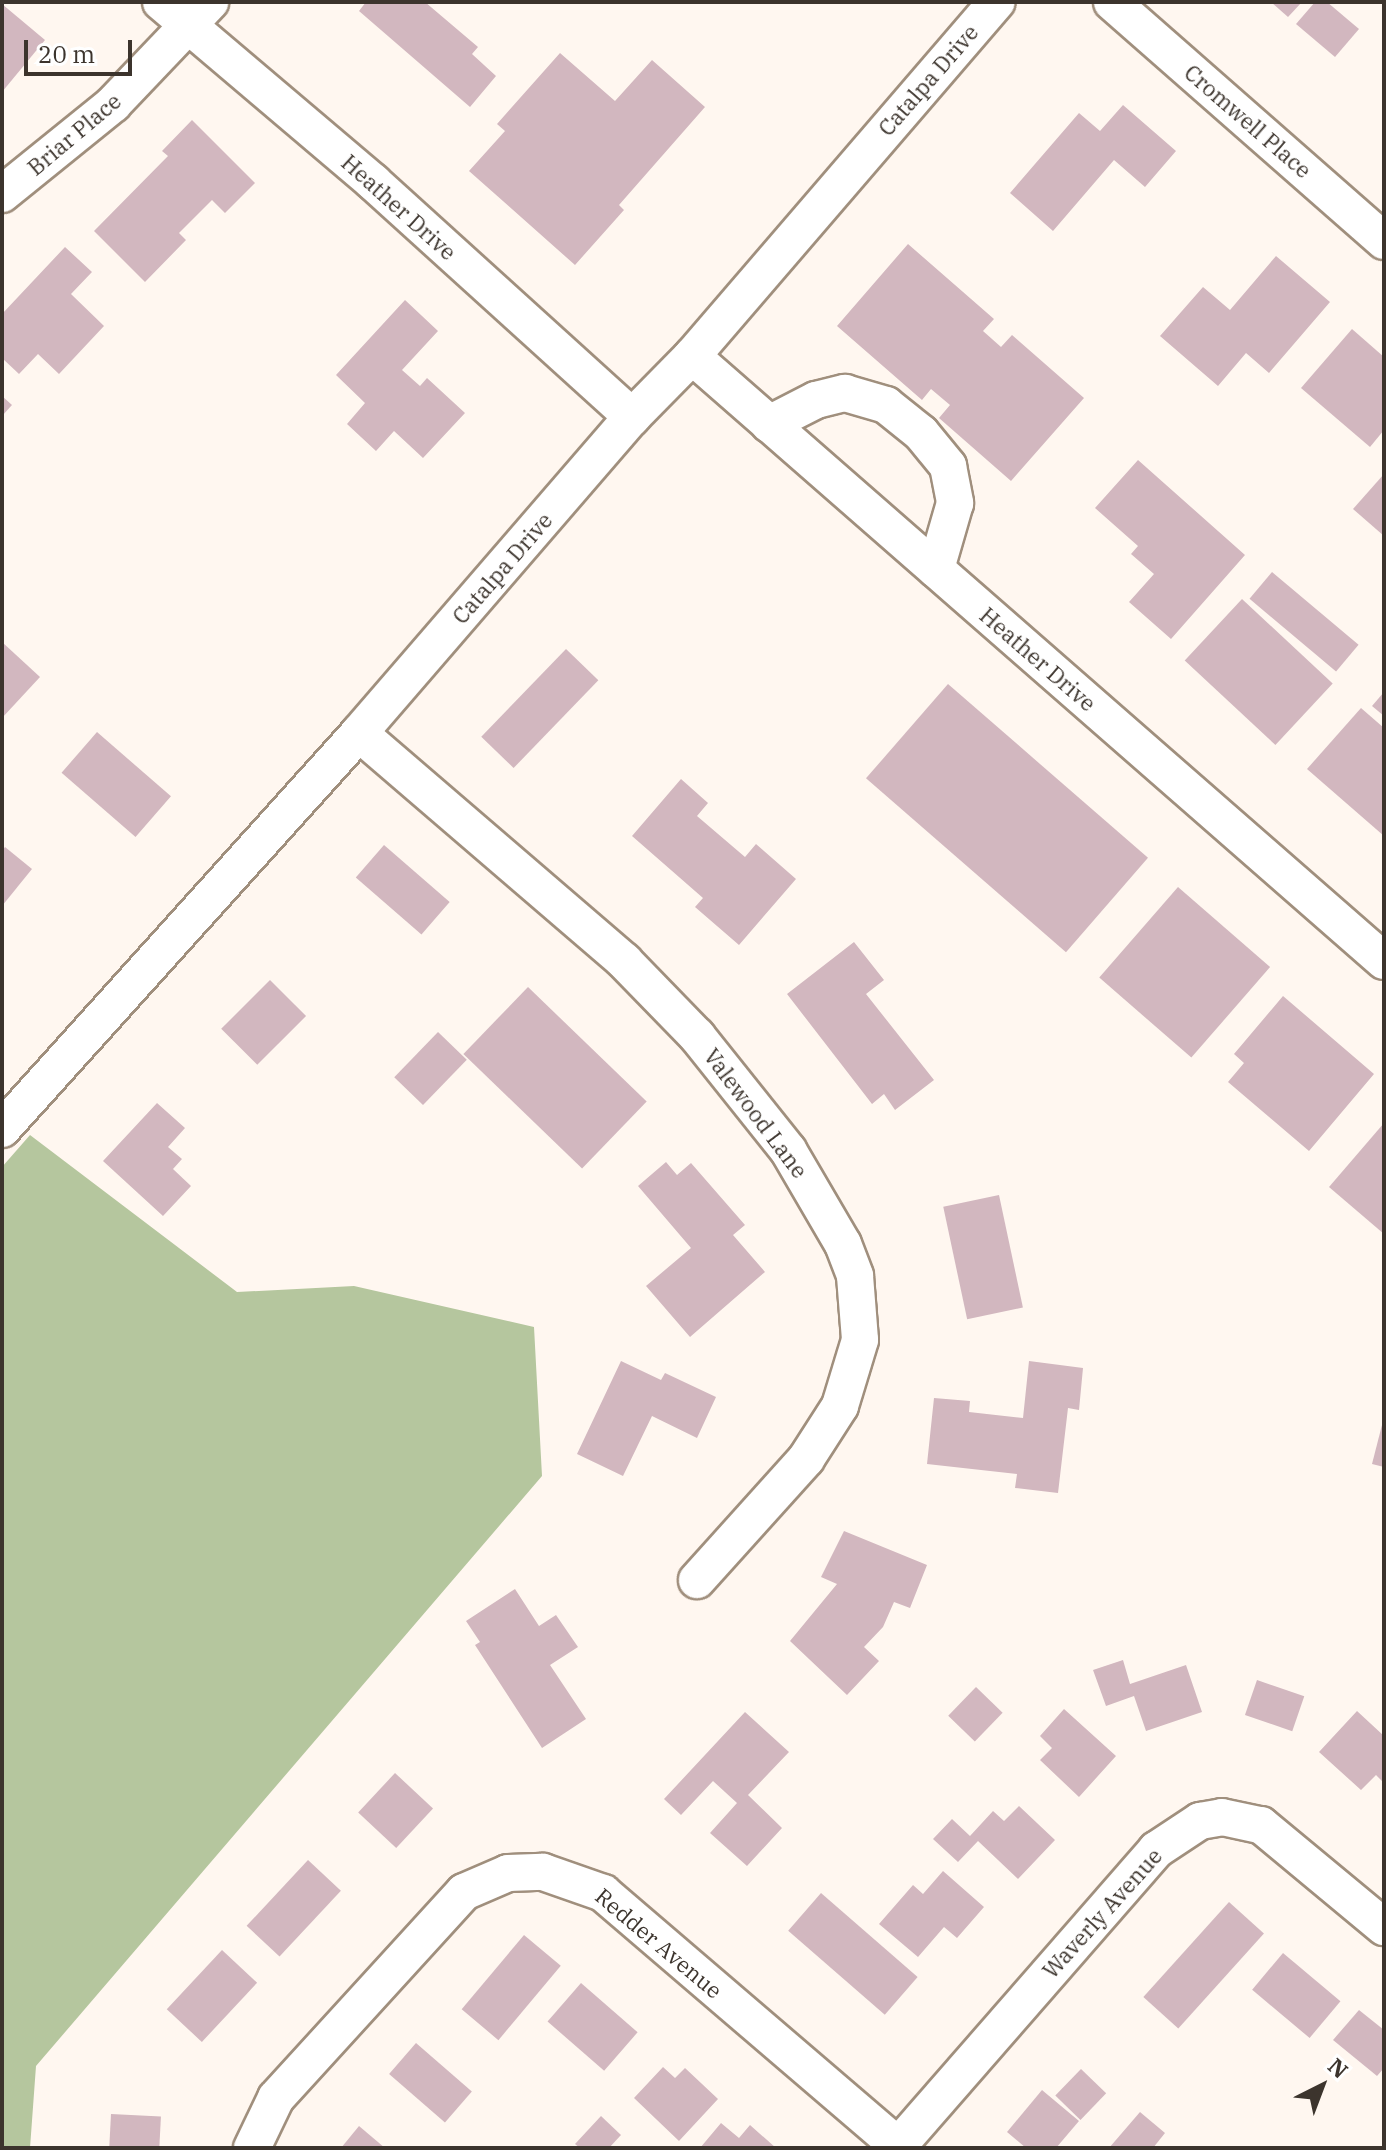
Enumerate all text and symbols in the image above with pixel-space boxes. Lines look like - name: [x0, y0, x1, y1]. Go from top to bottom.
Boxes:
- street label: Catalpa Drive: [873, 19, 983, 141]
- scale bar: [28, 24, 136, 74]
- text: 20 m: [38, 38, 95, 70]
- street label: Cromwell Place: [1179, 59, 1317, 183]
- street label: Briar Place: [22, 87, 126, 181]
- street label: Heather Drive: [336, 149, 462, 265]
- street label: Catalpa Drive: [447, 507, 557, 629]
- street label: Heather Drive: [975, 602, 1101, 716]
- street label: Valewood Lane: [699, 1043, 813, 1183]
- street label: Waverly Avenue: [1037, 1843, 1167, 1983]
- street label: Redder Avenue: [590, 1882, 728, 2004]
- north arrow: [1282, 2046, 1362, 2126]
- text: N: [1322, 2051, 1355, 2084]

